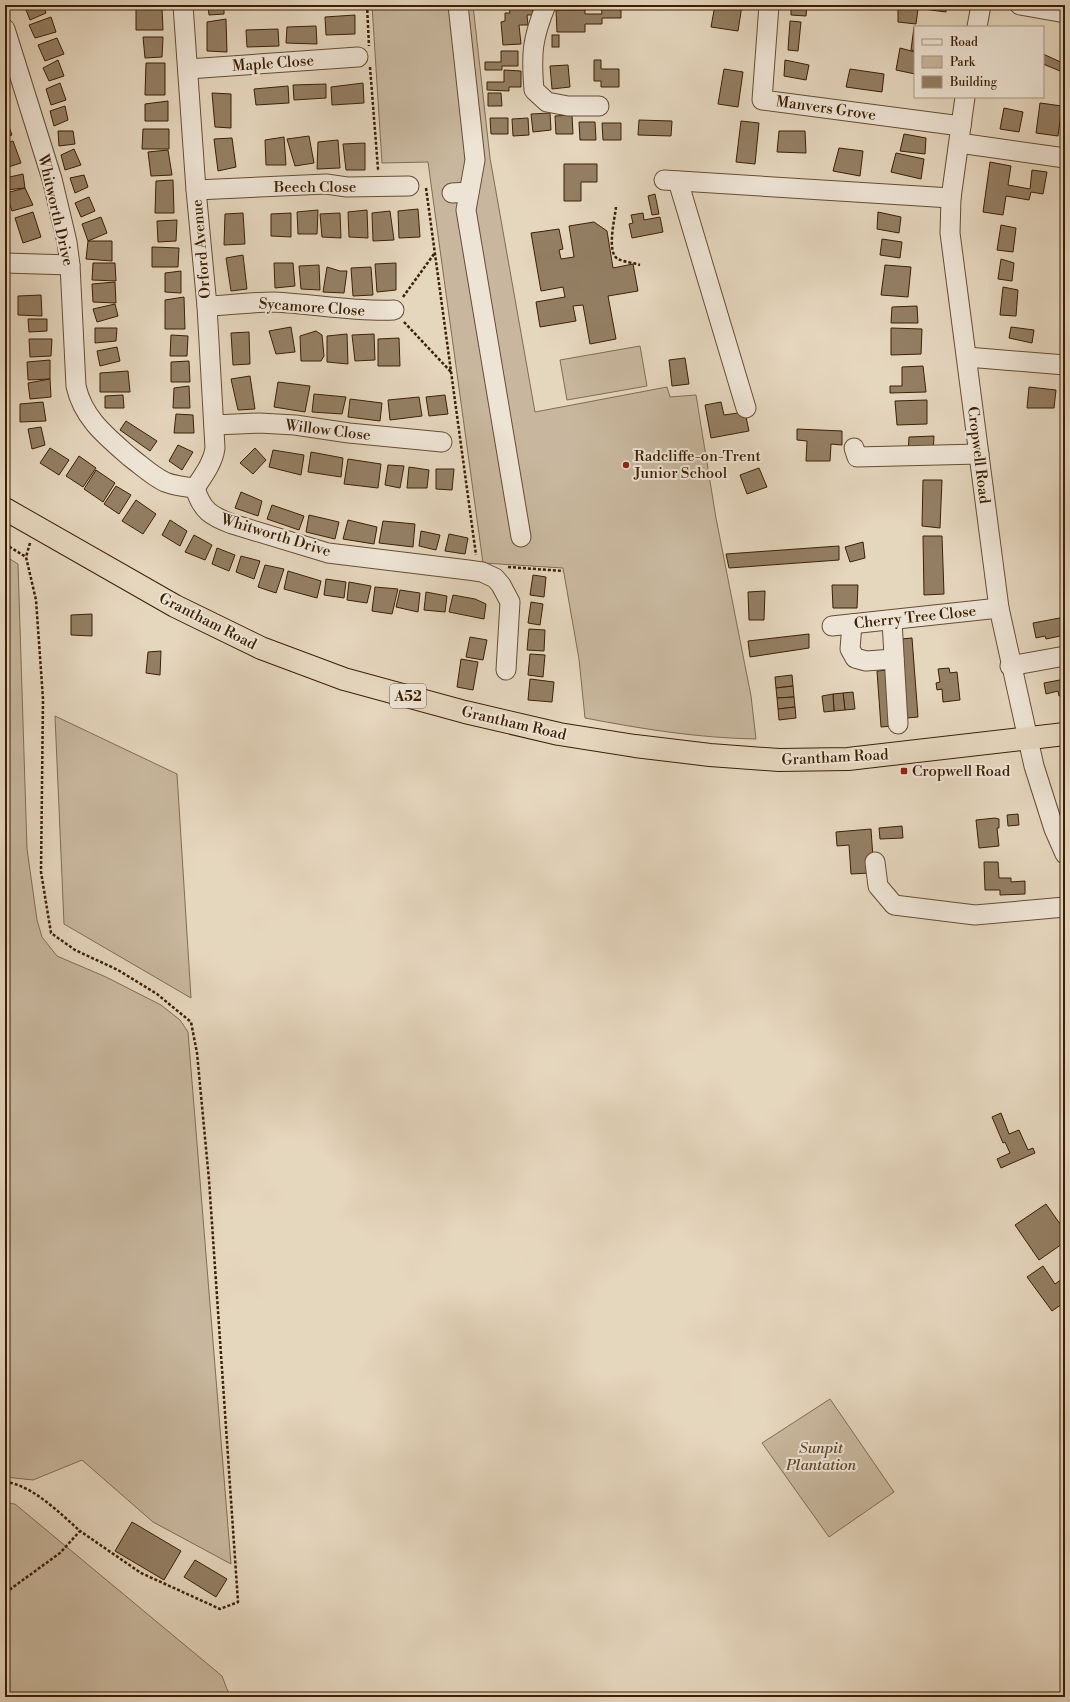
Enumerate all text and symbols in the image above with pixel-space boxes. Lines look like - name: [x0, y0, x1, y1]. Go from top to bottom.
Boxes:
- legend: [914, 26, 1044, 98]
- text: Road: [950, 35, 978, 50]
- street label: Maple Close: [231, 51, 315, 76]
- text: Park: [950, 55, 976, 70]
- text: Building: [949, 75, 998, 90]
- street label: Manvers Grove: [775, 92, 877, 125]
- street label: Whitworth Drive: [33, 152, 78, 268]
- street label: Beech Close: [273, 178, 356, 197]
- street label: Orford Avenue: [188, 199, 215, 299]
- street label: Sycamore Close: [258, 294, 366, 321]
- street label: Cropwell Road: [963, 405, 994, 505]
- street label: Willow Close: [283, 416, 372, 445]
- place label: Radcliffe-on-Trent Junior School: [633, 447, 761, 483]
- marker: Radcliffe-on-Trent Junior School: [621, 460, 631, 470]
- street label: Whitworth Drive: [218, 509, 333, 561]
- street label: Grantham Road: [156, 589, 260, 654]
- street label: Cherry Tree Close: [853, 602, 977, 633]
- road number: A52: [390, 684, 426, 708]
- street label: Grantham Road: [460, 702, 569, 745]
- street label: Grantham Road: [781, 745, 889, 770]
- place label: Cropwell Road: [912, 762, 1011, 781]
- marker: Cropwell Road: [899, 766, 909, 776]
- park label: Sunpit Plantation: [785, 1439, 857, 1475]

